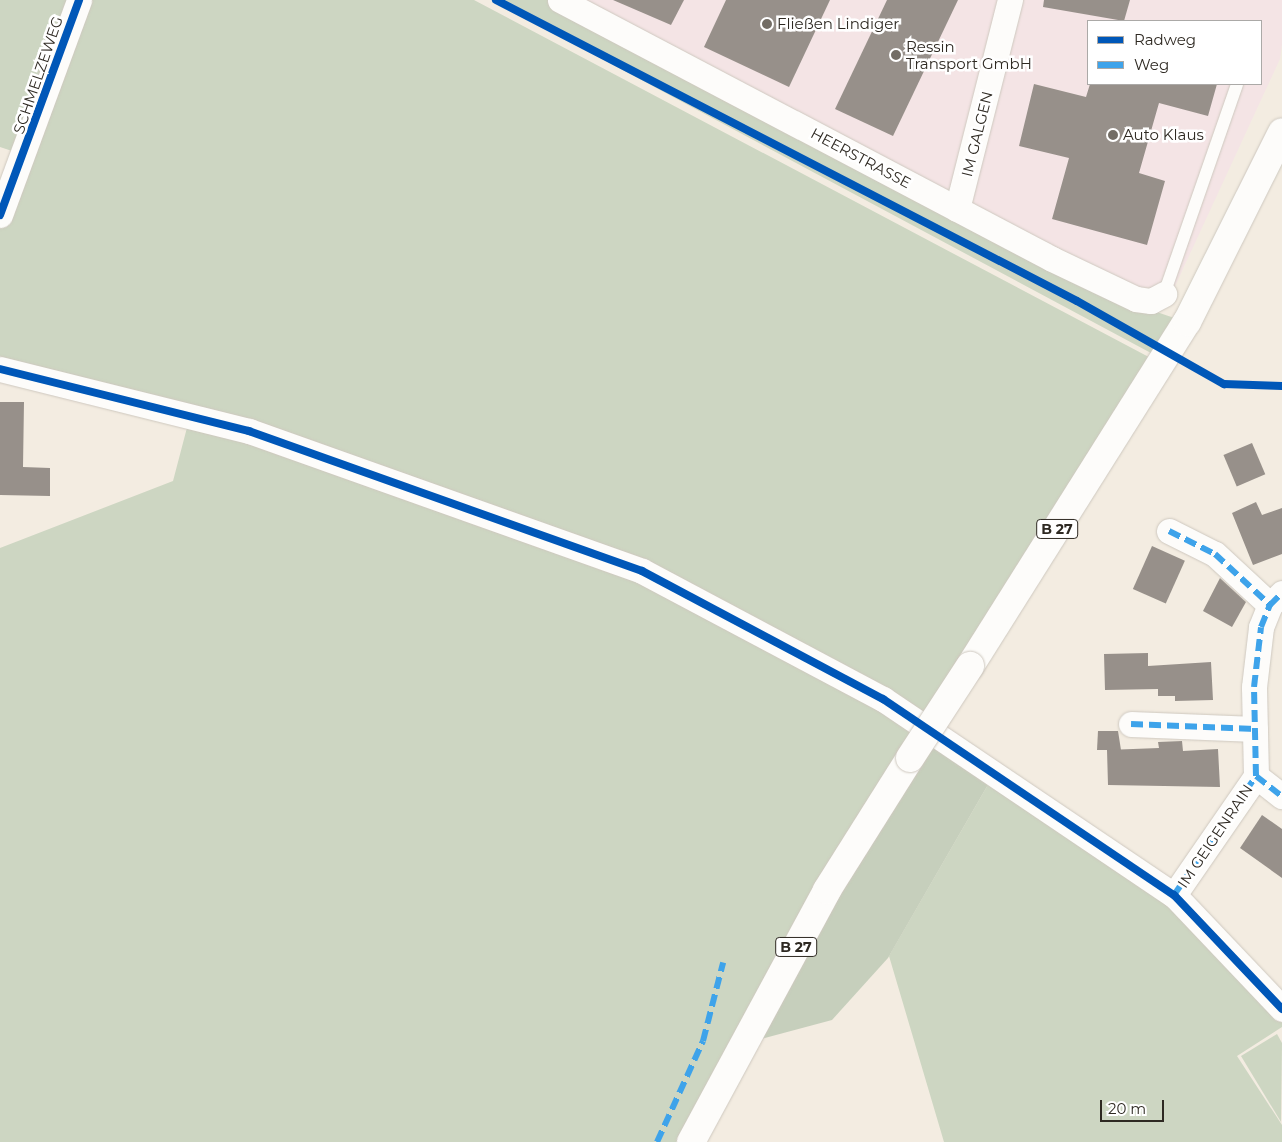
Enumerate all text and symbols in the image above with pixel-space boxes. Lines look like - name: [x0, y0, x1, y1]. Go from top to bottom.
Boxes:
- street label: SCHMELZEWEG: [9, 14, 67, 136]
- place label: Fließen Lindiger: [777, 15, 899, 33]
- marker: Fließen Lindiger: [761, 18, 773, 30]
- legend: [1087, 20, 1262, 85]
- text: Radweg: [1134, 30, 1196, 49]
- place label: Ressin Transport GmbH: [906, 37, 1032, 72]
- marker: Ressin Transport GmbH: [890, 49, 902, 61]
- text: Weg: [1134, 55, 1169, 74]
- street label: IM GALGEN: [958, 89, 996, 179]
- street label: HEERSTRASSE: [808, 124, 914, 192]
- place label: Auto Klaus: [1123, 126, 1204, 144]
- marker: Auto Klaus: [1107, 129, 1119, 141]
- road number: B 27: [1036, 518, 1078, 540]
- street label: IM GEIGENRAIN: [1174, 781, 1256, 891]
- road number: B 27: [775, 936, 817, 959]
- scale bar: [1102, 1090, 1166, 1122]
- text: 20 m: [1108, 1099, 1146, 1118]

